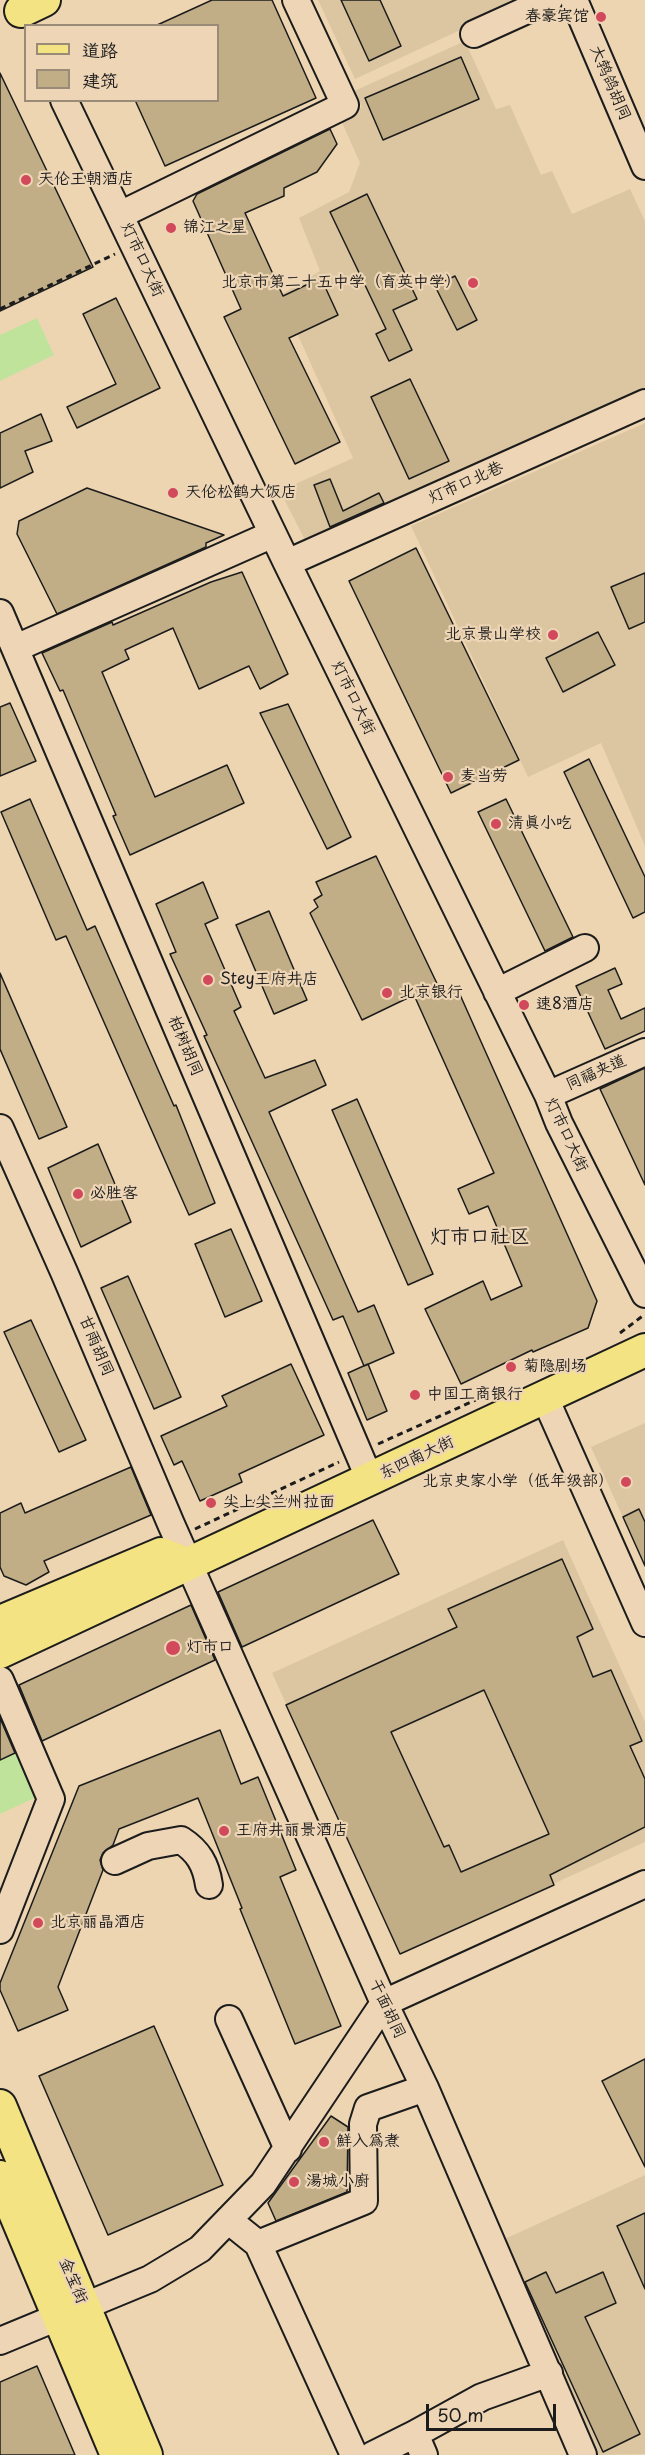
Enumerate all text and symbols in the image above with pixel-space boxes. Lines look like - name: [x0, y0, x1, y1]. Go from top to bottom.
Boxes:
- place label: 春豪宾馆: [525, 7, 589, 27]
- marker: 春豪宾馆: [594, 10, 608, 24]
- legend: [24, 24, 219, 102]
- text: 道路: [82, 36, 118, 63]
- street label: 大鹁鸽胡同: [586, 42, 634, 124]
- text: 建筑: [82, 66, 118, 93]
- place label: 天伦王朝酒店: [38, 170, 134, 190]
- marker: 天伦王朝酒店: [19, 173, 33, 187]
- place label: 锦江之星: [183, 218, 247, 238]
- street label: 灯市口大街: [116, 220, 168, 300]
- marker: 锦江之星: [164, 221, 178, 235]
- place label: 北京市第二十五中学（育英中学）: [221, 273, 461, 293]
- marker: 北京市第二十五中学（育英中学）: [466, 276, 480, 290]
- street label: 灯市口北巷: [426, 458, 506, 508]
- place label: 天伦松鹤大饭店: [185, 483, 297, 503]
- marker: 天伦松鹤大饭店: [166, 486, 180, 500]
- place label: 北京景山学校: [445, 625, 541, 645]
- marker: 北京景山学校: [546, 628, 560, 642]
- street label: 灯市口大街: [327, 658, 379, 738]
- place label: 麦当劳: [460, 767, 508, 787]
- marker: 麦当劳: [441, 770, 455, 784]
- place label: 清真小吃: [508, 814, 572, 834]
- marker: 清真小吃: [489, 817, 503, 831]
- place label: Stey王府井店: [220, 970, 319, 990]
- marker: Stey王府井店: [201, 973, 215, 987]
- place label: 北京银行: [399, 983, 463, 1003]
- marker: 北京银行: [380, 986, 394, 1000]
- place label: 速8酒店: [536, 995, 594, 1015]
- marker: 速8酒店: [517, 998, 531, 1012]
- street label: 柏树胡同: [164, 1013, 206, 1079]
- street label: 同福夹道: [563, 1051, 629, 1095]
- street label: 灯市口大街: [540, 1095, 592, 1175]
- place label: 必胜客: [90, 1184, 138, 1204]
- marker: 必胜客: [71, 1187, 85, 1201]
- district label: 灯市口社区: [430, 1225, 530, 1249]
- street label: 甘雨胡同: [75, 1313, 117, 1379]
- place label: 菊隐剧场: [523, 1357, 587, 1377]
- marker: 菊隐剧场: [504, 1360, 518, 1374]
- place label: 中国工商银行: [427, 1385, 523, 1405]
- marker: 中国工商银行: [408, 1388, 422, 1402]
- street label: 东四南大街: [377, 1432, 457, 1484]
- place label: 北京史家小学（低年级部）: [422, 1472, 614, 1492]
- marker: 北京史家小学（低年级部）: [619, 1475, 633, 1489]
- place label: 尖上尖兰州拉面: [223, 1493, 335, 1513]
- marker: 尖上尖兰州拉面: [204, 1496, 218, 1510]
- place label: 灯市口: [186, 1638, 234, 1658]
- marker: 灯市口: [164, 1639, 182, 1657]
- place label: 王府井丽景酒店: [236, 1821, 348, 1841]
- marker: 王府井丽景酒店: [217, 1824, 231, 1838]
- place label: 北京丽晶酒店: [50, 1913, 146, 1933]
- marker: 北京丽晶酒店: [31, 1916, 45, 1930]
- street label: 干面胡同: [365, 1976, 409, 2042]
- place label: 鮮入為煮: [336, 2132, 400, 2152]
- marker: 鮮入為煮: [317, 2135, 331, 2149]
- place label: 湯城小廚: [306, 2172, 370, 2192]
- marker: 湯城小廚: [287, 2175, 301, 2189]
- street label: 金宝街: [55, 2255, 91, 2307]
- scale bar: [429, 2392, 560, 2430]
- text: 50 m: [437, 2401, 484, 2428]

